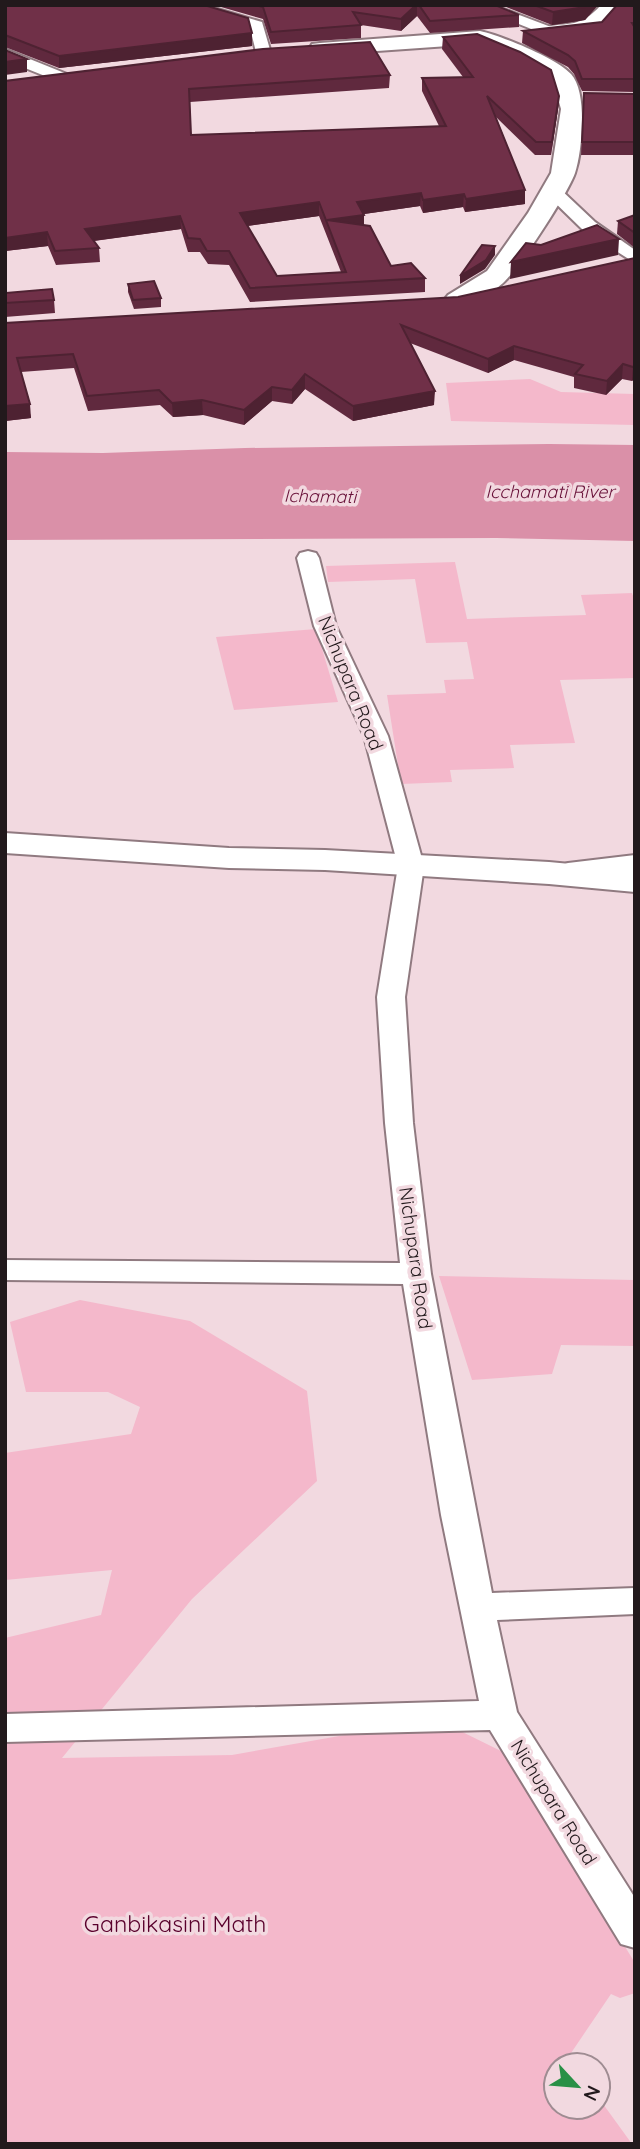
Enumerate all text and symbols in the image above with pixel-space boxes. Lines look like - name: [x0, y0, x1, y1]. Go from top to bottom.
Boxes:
- water label: Icchamati River: [486, 480, 617, 503]
- water label: Ichamati: [284, 484, 358, 508]
- street label: Nichupara Road: [313, 612, 389, 754]
- street label: Nichupara Road: [394, 1185, 438, 1331]
- street label: Nichupara Road: [506, 1735, 602, 1869]
- park label: Ganbikasini Math: [84, 1909, 266, 1938]
- north arrow: [542, 2051, 612, 2121]
- text: N: [578, 2082, 606, 2105]

